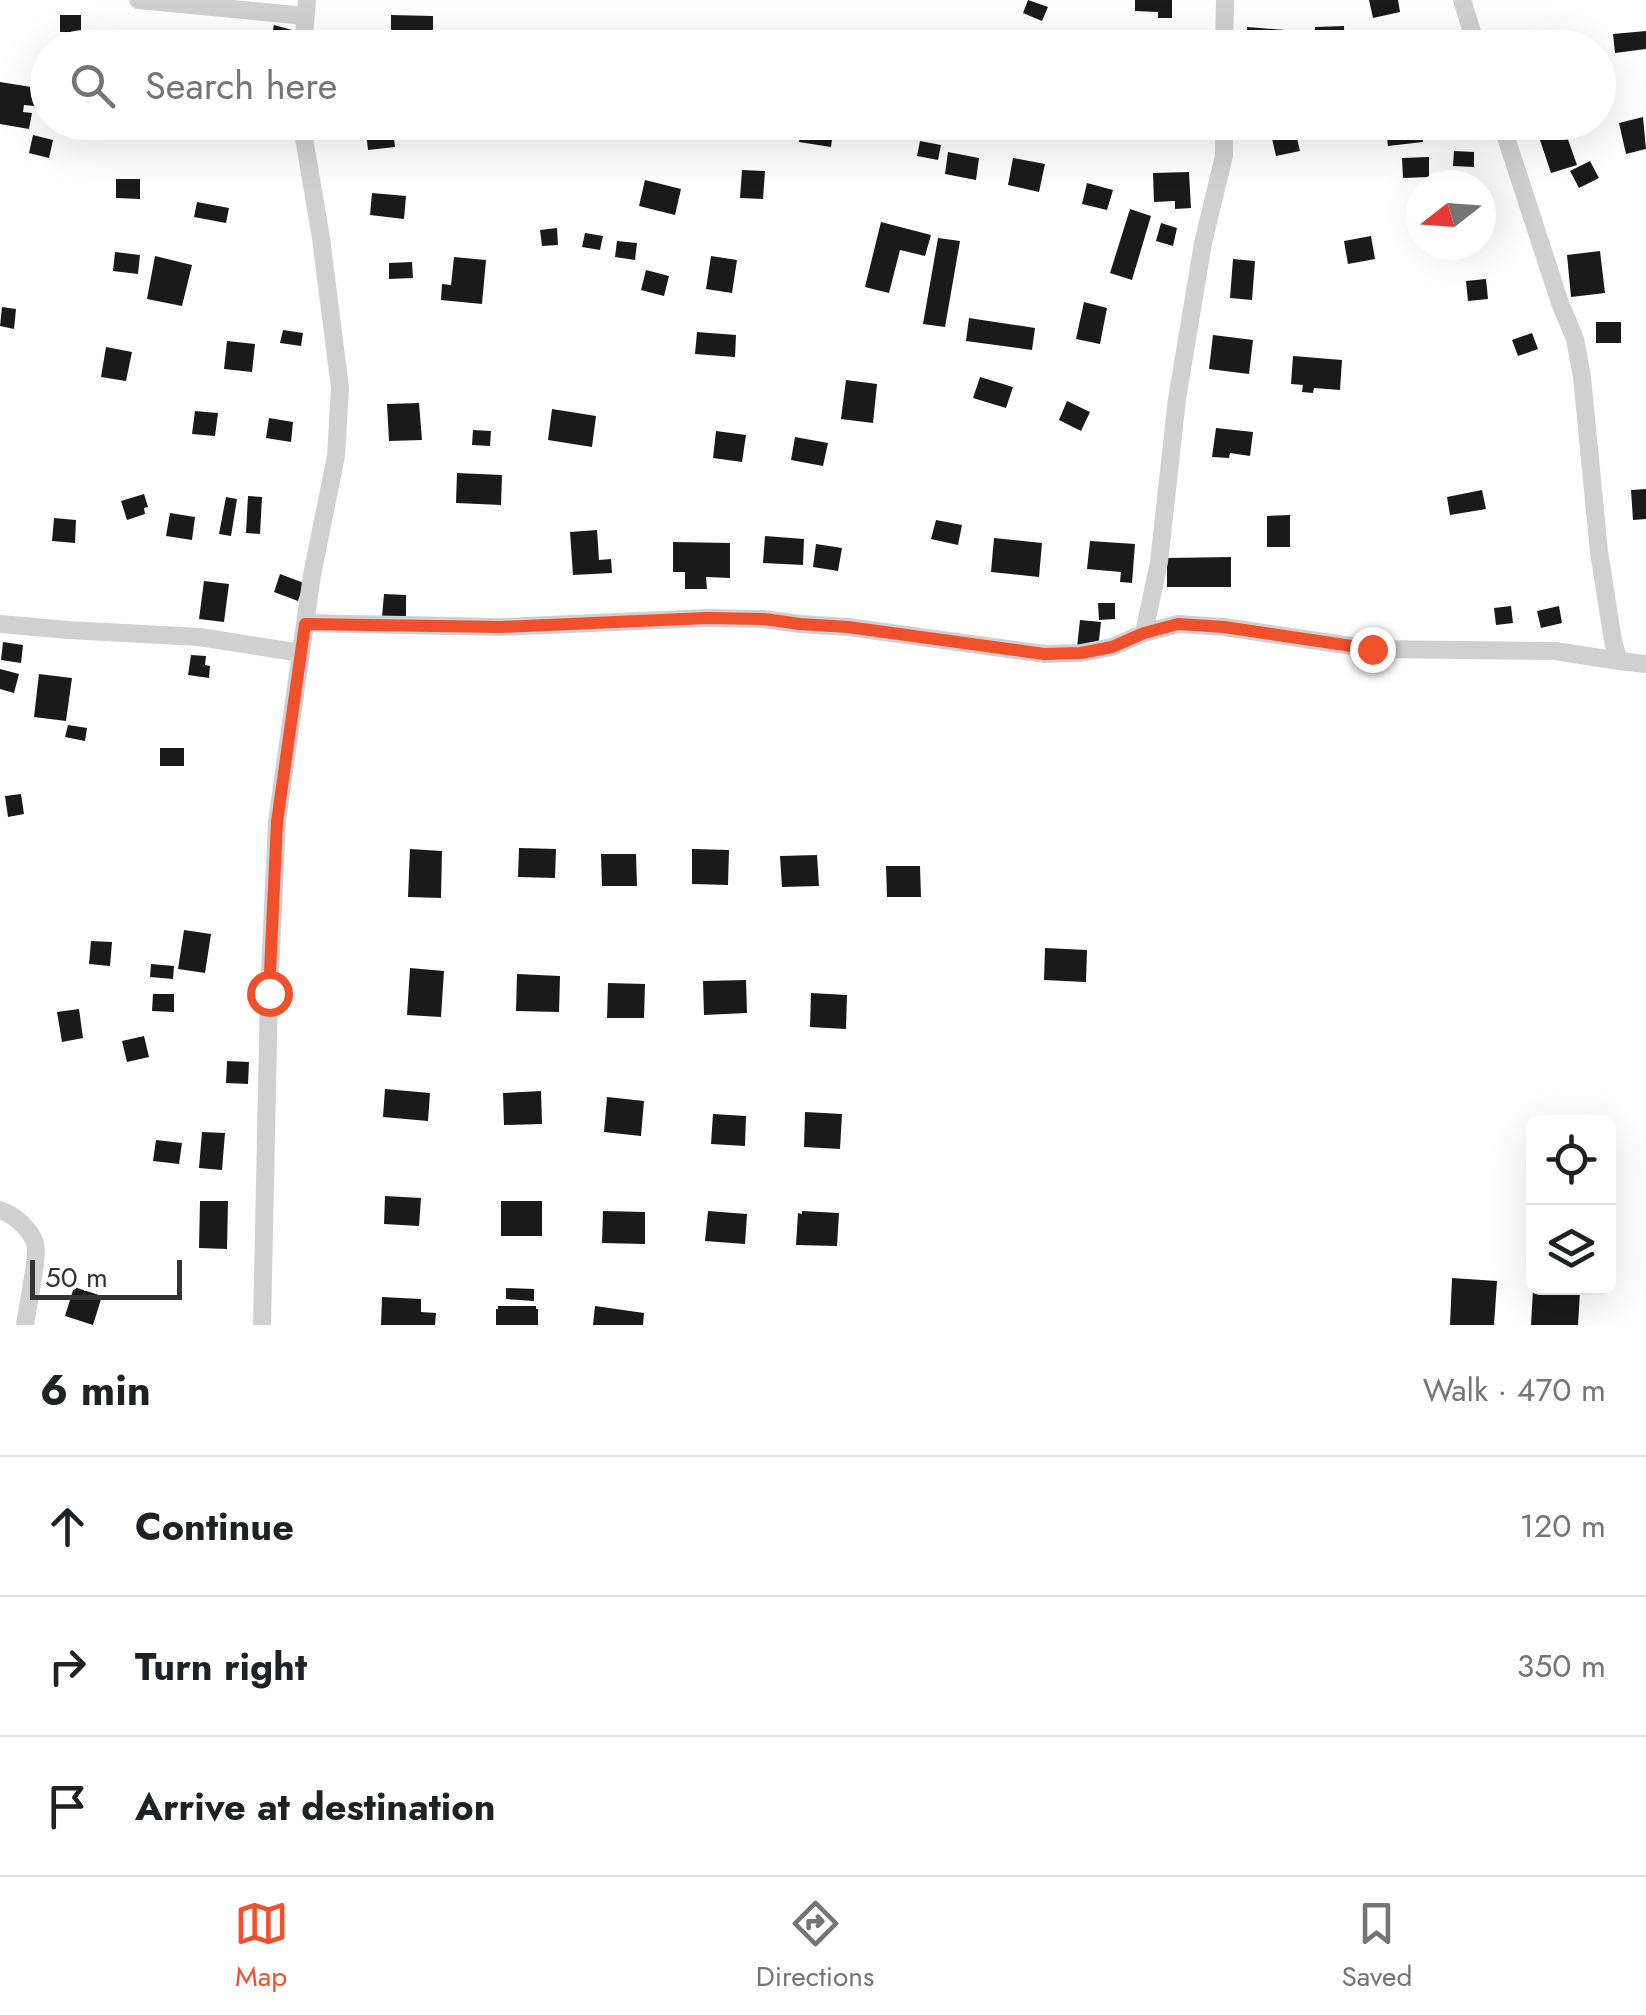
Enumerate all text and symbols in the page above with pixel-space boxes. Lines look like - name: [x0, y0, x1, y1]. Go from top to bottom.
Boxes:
- search box: [30, 30, 1616, 140]
- icon: search: [65, 58, 120, 113]
- text: Search here: [145, 58, 337, 113]
- north arrow: [1406, 170, 1496, 260]
- route end: [1350, 627, 1396, 673]
- route start: [247, 971, 293, 1017]
- map controls: [1526, 1115, 1616, 1295]
- button: locate: [1526, 1115, 1616, 1205]
- button: layers: [1526, 1205, 1616, 1295]
- scale bar: [30, 1255, 182, 1300]
- text: 50 m: [45, 1257, 108, 1298]
- text: 6 min: [40, 1360, 151, 1421]
- text: Walk · 470 m: [1423, 1367, 1606, 1413]
- icon: ahead: [40, 1499, 95, 1554]
- text: Continue: [135, 1499, 294, 1554]
- text: 120 m: [1520, 1503, 1606, 1549]
- icon: right: [40, 1639, 95, 1694]
- text: Turn right: [135, 1639, 307, 1694]
- text: 350 m: [1517, 1643, 1606, 1689]
- icon: arrive: [40, 1779, 95, 1834]
- text: Arrive at destination: [135, 1779, 496, 1834]
- tab: Map: [234, 1896, 289, 1997]
- tab: Directions: [756, 1896, 874, 1997]
- tab: Saved: [1341, 1896, 1412, 1997]

